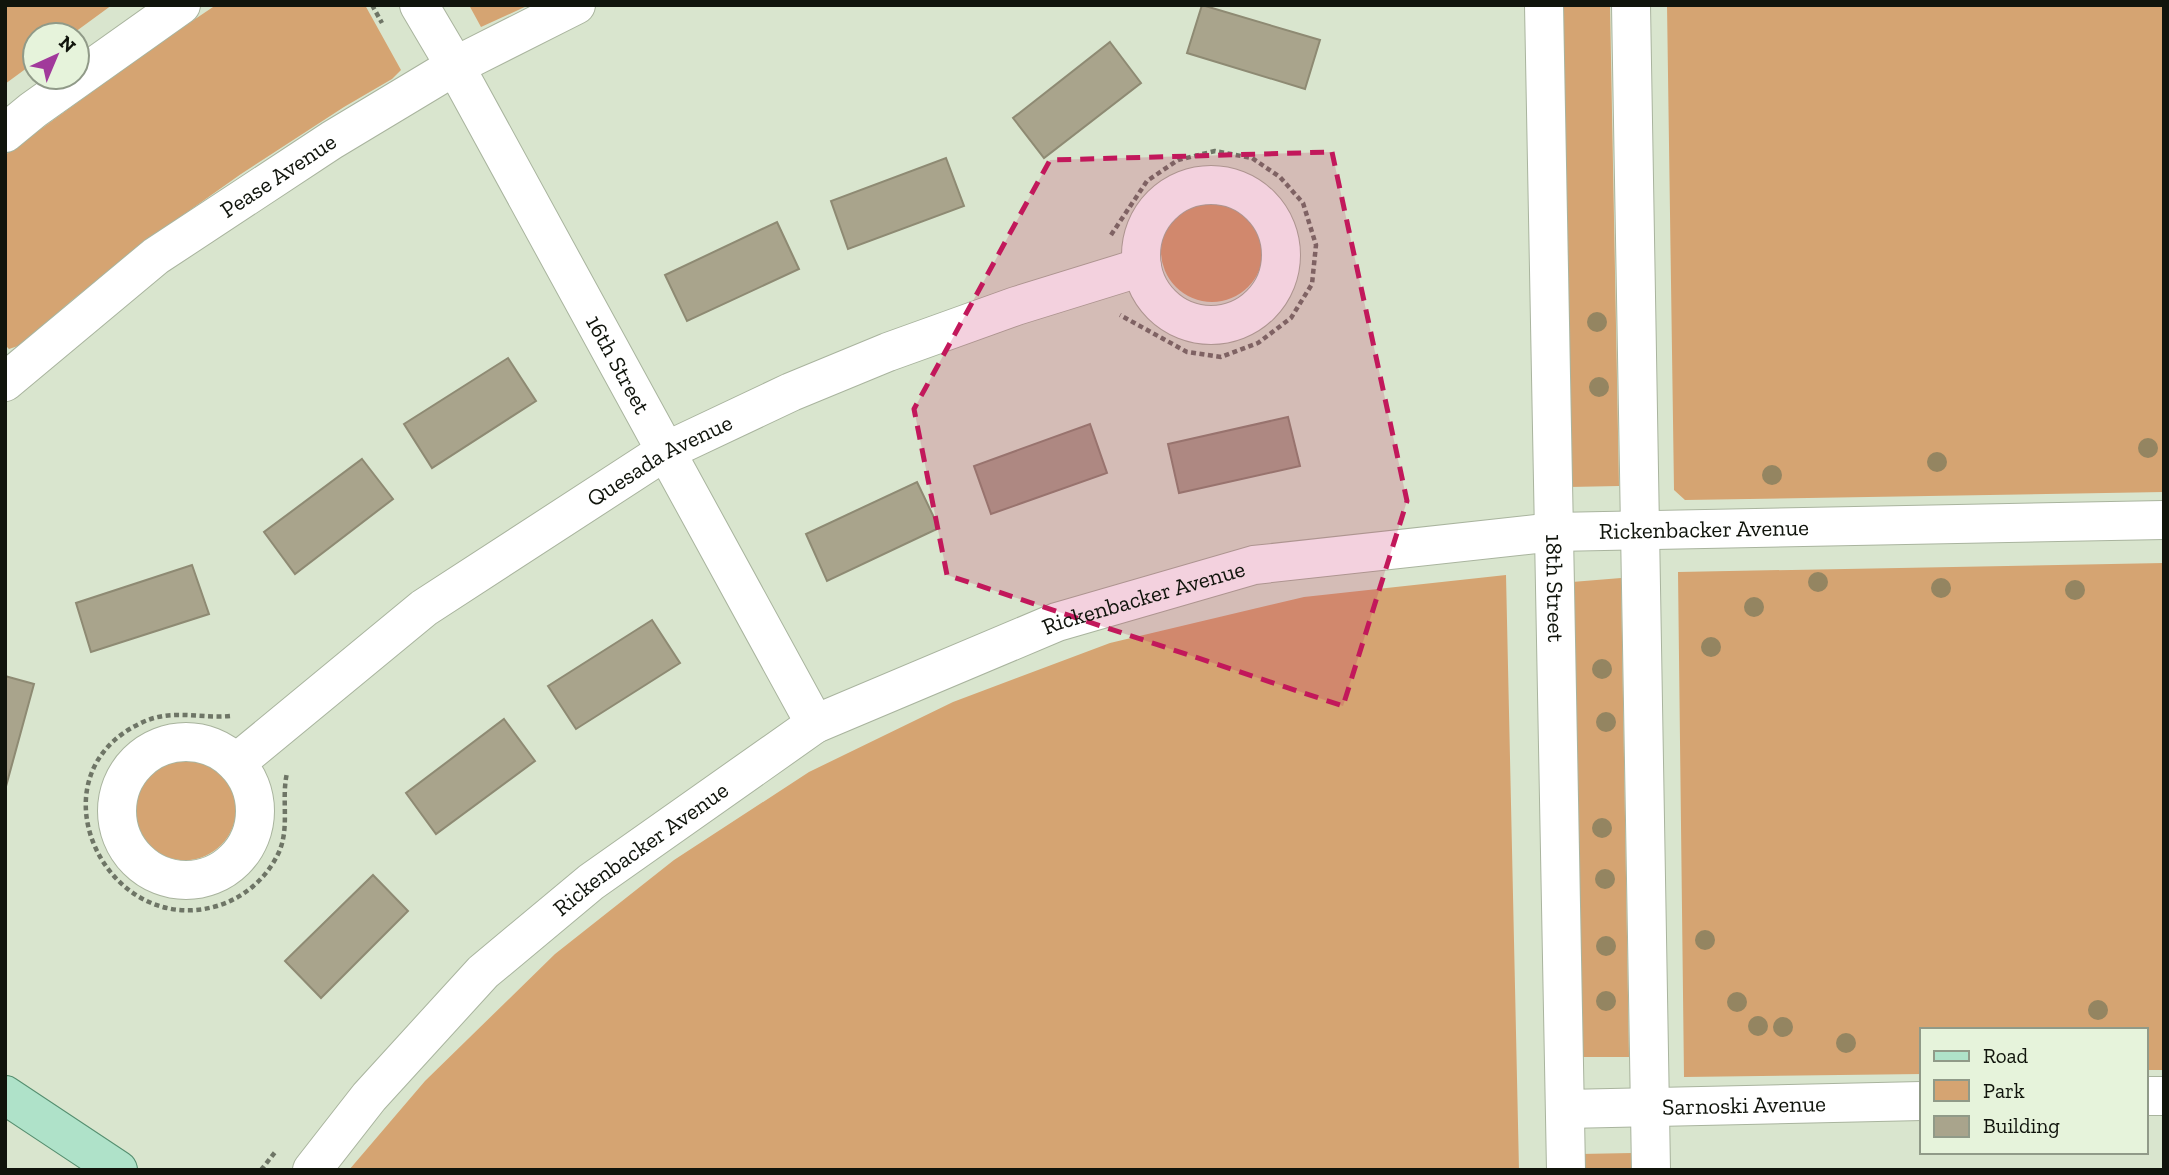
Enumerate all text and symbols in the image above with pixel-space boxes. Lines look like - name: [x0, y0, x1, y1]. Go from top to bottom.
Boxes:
- north arrow: [21, 21, 91, 91]
- text: N: [54, 31, 81, 57]
- street label: Pease Avenue: [215, 127, 341, 224]
- street label: 16th Street: [580, 310, 657, 419]
- street label: Quesada Avenue: [581, 408, 737, 512]
- street label: Rickenbacker Avenue: [1599, 513, 1809, 545]
- street label: 18th Street: [1540, 533, 1570, 643]
- street label: Rickenbacker Avenue: [1038, 554, 1248, 641]
- street label: Rickenbacker Avenue: [547, 776, 734, 922]
- legend: [1920, 1028, 2148, 1154]
- text: Road: [1983, 1043, 2029, 1068]
- text: Park: [1983, 1078, 2025, 1103]
- street label: Sarnoski Avenue: [1662, 1089, 1826, 1121]
- text: Building: [1983, 1113, 2060, 1138]

